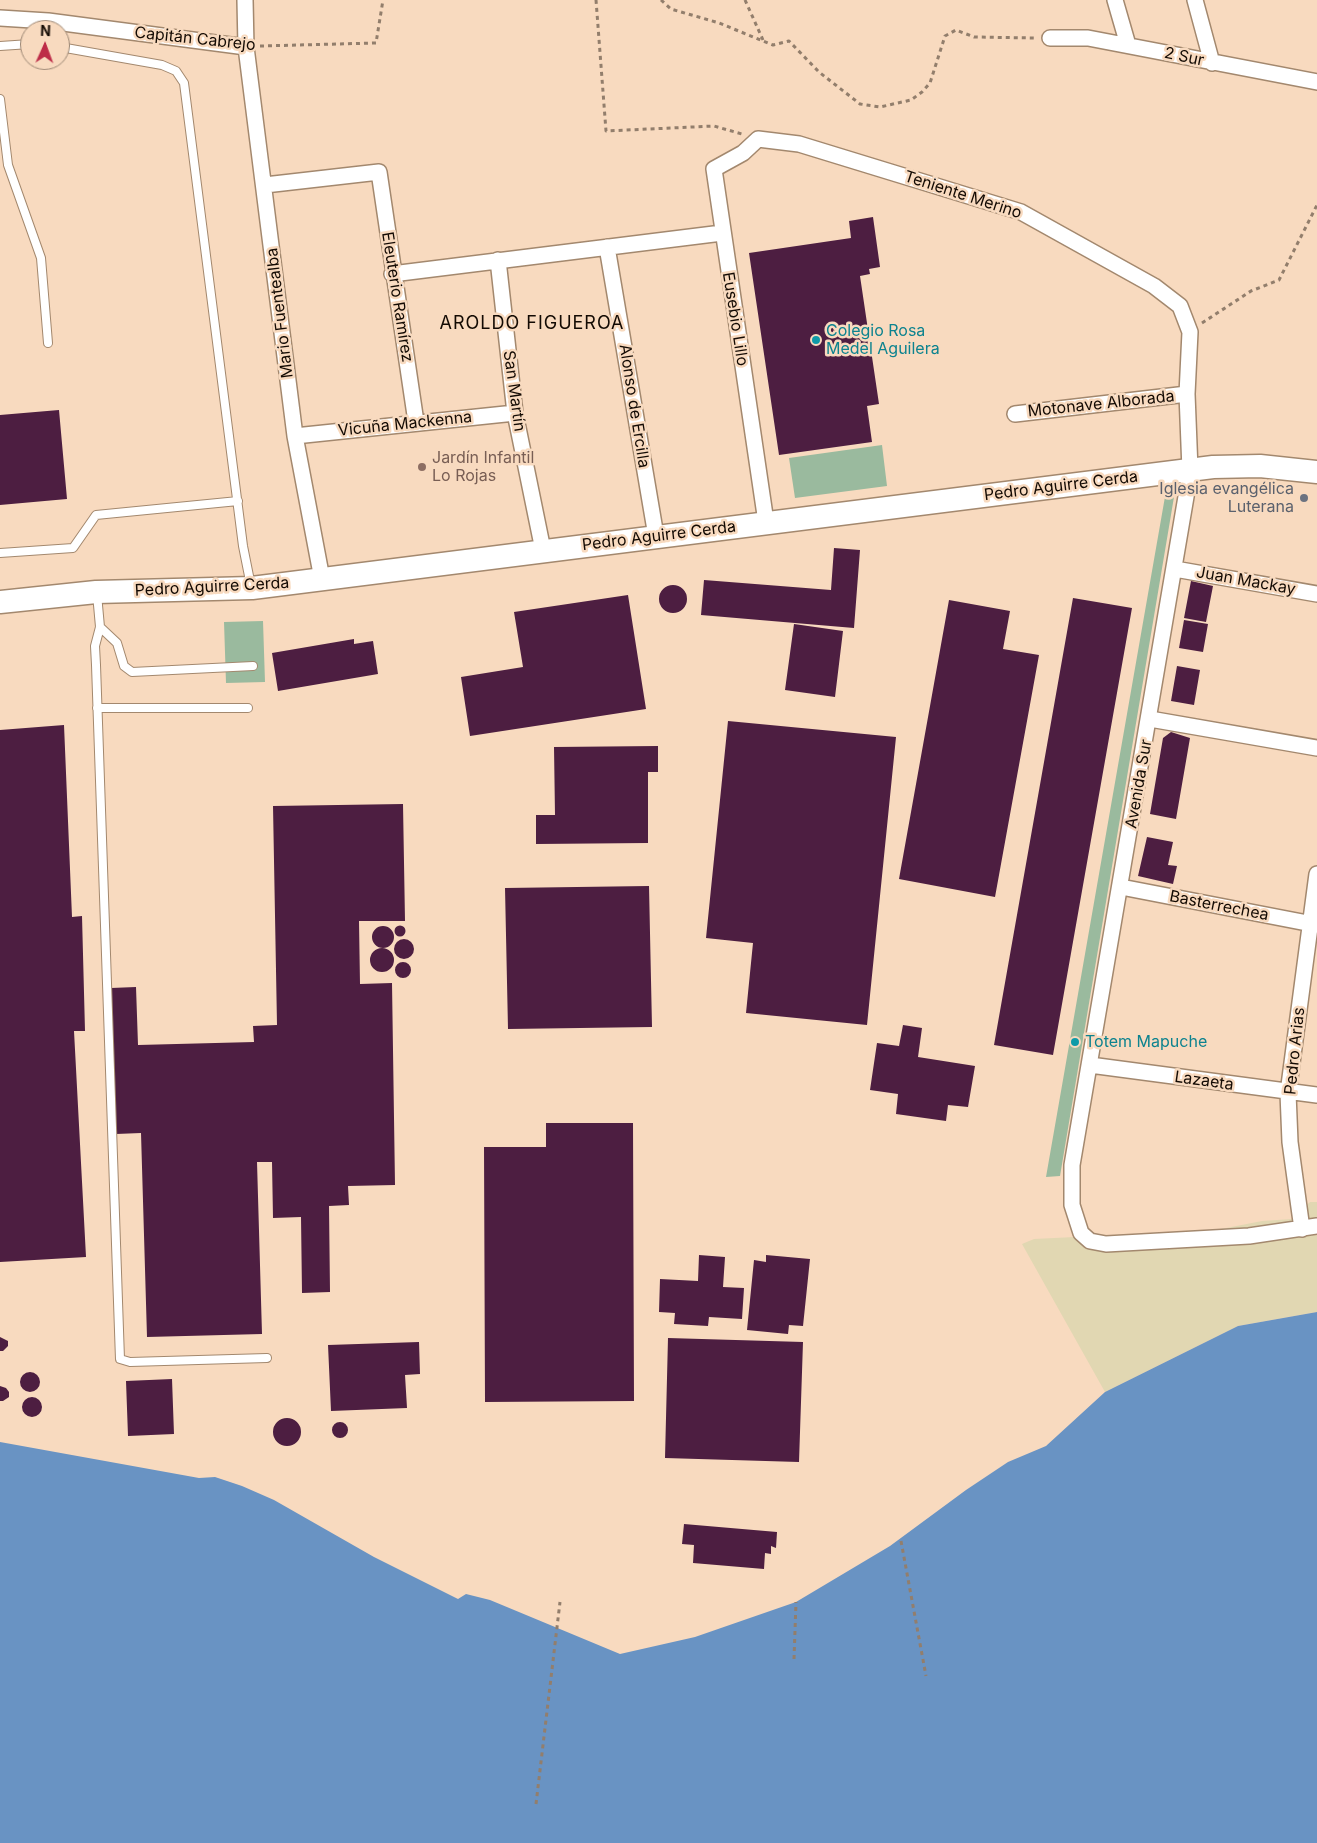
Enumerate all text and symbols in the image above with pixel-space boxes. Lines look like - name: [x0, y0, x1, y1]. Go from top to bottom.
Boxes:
- north arrow: [20, 20, 70, 70]
- text: N: [40, 22, 51, 39]
- street label: Capitán Cabrejo: [134, 23, 256, 55]
- street label: 2 Sur: [1162, 43, 1206, 71]
- street label: Teniente Merino: [902, 167, 1024, 223]
- street label: Eleuterio Ramírez: [377, 230, 417, 364]
- street label: Mario Fuentealba: [262, 247, 298, 379]
- street label: Eusebio Lillo: [718, 271, 752, 367]
- district label: AROLDO FIGUEROA: [438, 313, 626, 335]
- place label: Colegio Rosa Medel Aguilera: [826, 321, 940, 359]
- marker: Colegio Rosa Medel Aguilera: [810, 334, 822, 346]
- street label: Alonso de Ercilla: [615, 343, 653, 469]
- street label: San Martín: [499, 349, 529, 433]
- street label: Motonave Alborada: [1027, 387, 1175, 421]
- street label: Vicuña Mackenna: [337, 407, 473, 441]
- place label: Jardín Infantil Lo Rojas: [432, 448, 534, 486]
- marker: Jardín Infantil Lo Rojas: [416, 461, 428, 473]
- street label: Pedro Aguirre Cerda: [983, 467, 1139, 505]
- place label: Iglesia evangélica Luterana: [1159, 479, 1294, 517]
- marker: Iglesia evangélica Luterana: [1298, 492, 1310, 504]
- street label: Pedro Aguirre Cerda: [581, 517, 737, 555]
- street label: Juan Mackay: [1195, 563, 1297, 599]
- street label: Pedro Aguirre Cerda: [134, 573, 290, 601]
- street label: Avenida Sur: [1122, 738, 1156, 830]
- street label: Basterrechea: [1168, 887, 1270, 925]
- street label: Pedro Arias: [1281, 1006, 1309, 1096]
- place label: Totem Mapuche: [1085, 1032, 1207, 1052]
- marker: Totem Mapuche: [1069, 1036, 1081, 1048]
- street label: Lazaeta: [1173, 1067, 1235, 1095]

